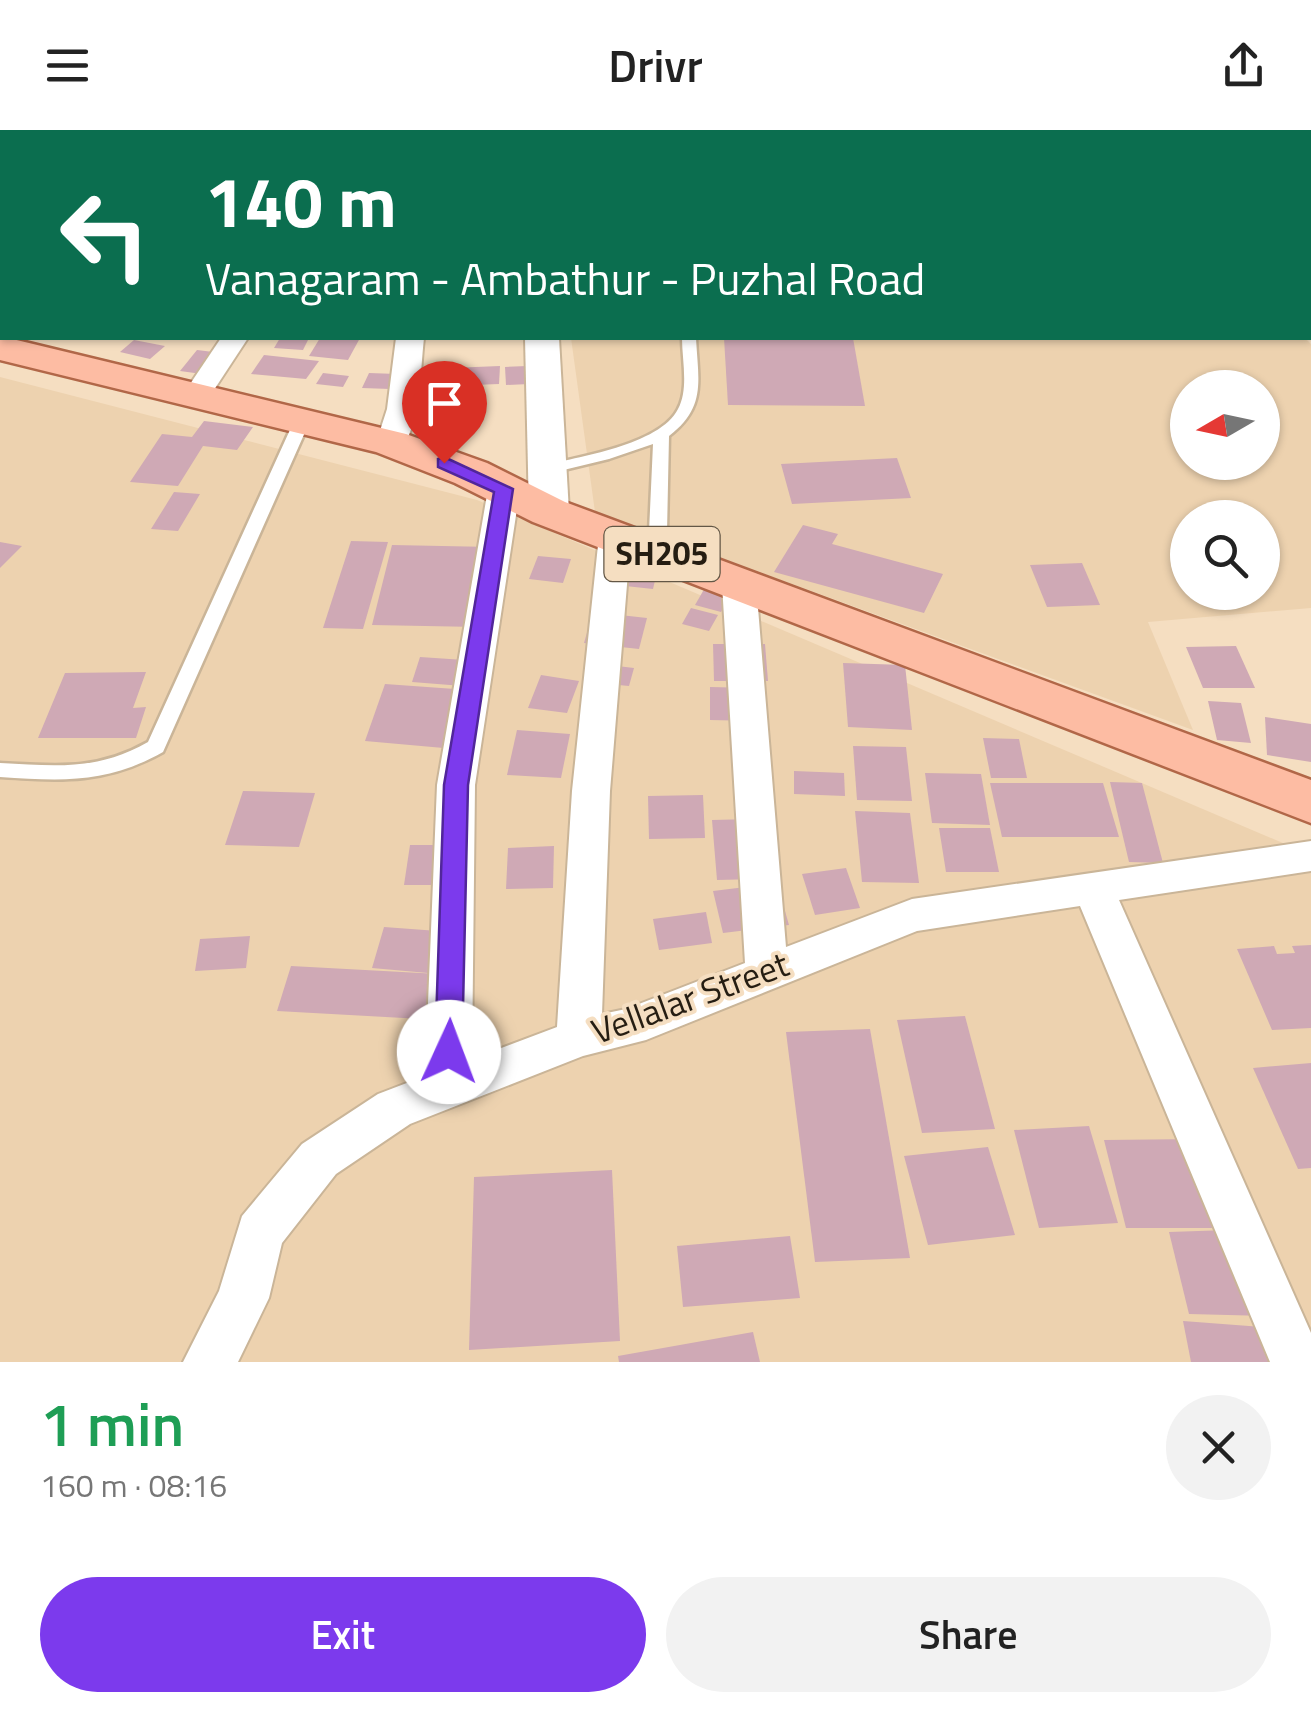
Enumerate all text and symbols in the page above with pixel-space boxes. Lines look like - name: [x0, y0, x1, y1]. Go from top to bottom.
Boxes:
- text: Drivr: [608, 31, 703, 99]
- icon: menu: [40, 38, 95, 93]
- icon: share: [1216, 38, 1271, 93]
- text: 140 m: [205, 148, 397, 254]
- icon: left: [40, 170, 170, 300]
- text: Vanagaram - Ambathur - Puzhal Road: [205, 244, 925, 312]
- pin: [402, 361, 487, 464]
- north arrow: [1170, 370, 1280, 480]
- map controls: [1170, 370, 1280, 610]
- icon: arrive: [417, 376, 472, 431]
- button: search: [1170, 500, 1280, 610]
- road number: SH205: [604, 527, 720, 581]
- street label: Vellalar Street: [583, 936, 796, 1058]
- position arrow: [397, 1000, 501, 1104]
- text: 1 min: [40, 1378, 184, 1469]
- button: close: [1166, 1395, 1271, 1500]
- text: 160 m · 08:16: [40, 1461, 227, 1509]
- button: Exit: [40, 1577, 646, 1692]
- button: Share: [666, 1577, 1271, 1692]

